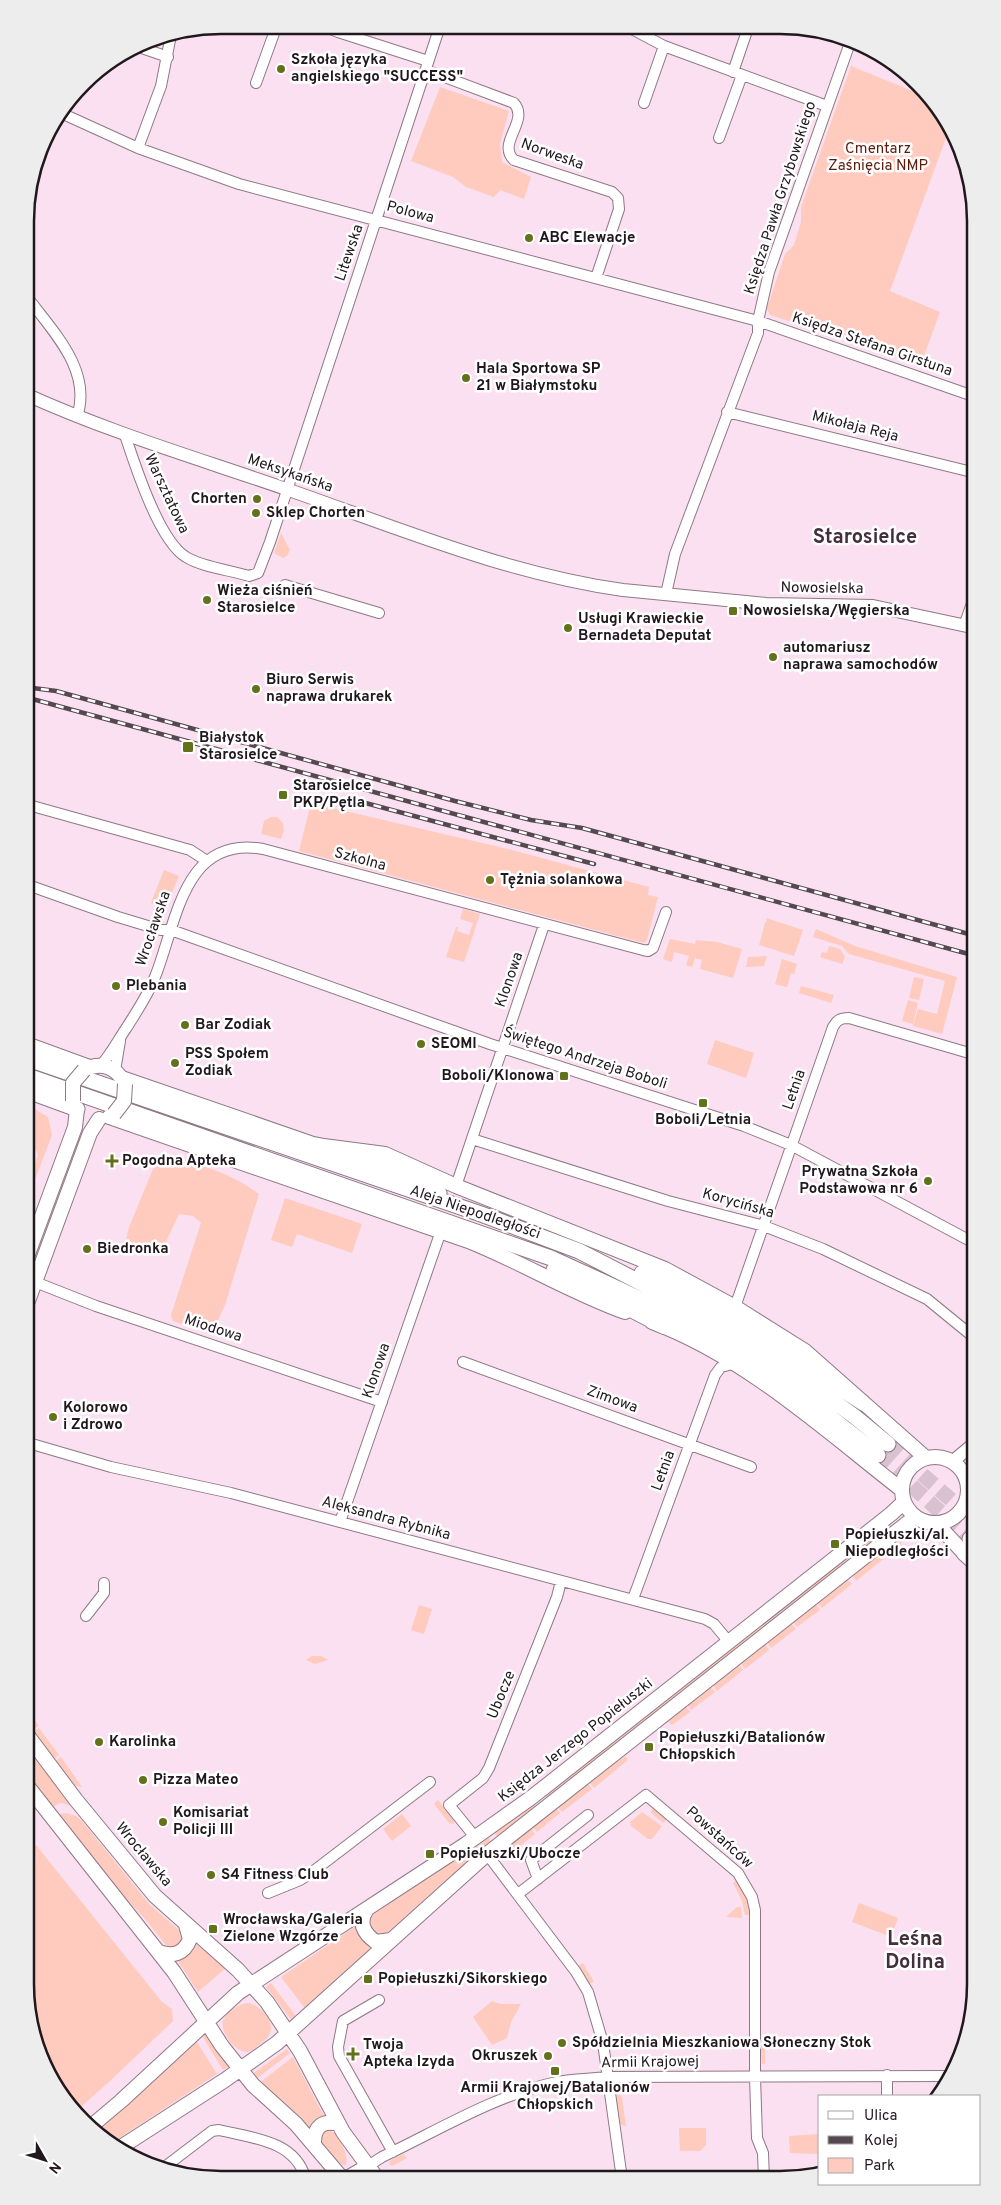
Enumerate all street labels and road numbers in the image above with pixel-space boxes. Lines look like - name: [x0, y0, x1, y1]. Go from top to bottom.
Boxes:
- street label: Księdza Pawła Grzybowskiego: [741, 99, 821, 297]
- street label: Norweska: [518, 135, 586, 175]
- street label: Polowa: [384, 198, 436, 228]
- street label: Litewska: [331, 222, 369, 284]
- street label: Księdza Stefana Girstuna: [789, 309, 955, 381]
- street label: Mikołaja Reja: [810, 407, 900, 447]
- street label: Warsztatowa: [139, 451, 193, 537]
- street label: Meksykańska: [245, 451, 335, 497]
- street label: Nowosielska: [780, 579, 864, 599]
- street label: Szkolna: [332, 844, 388, 876]
- street label: Wrocławska: [132, 889, 176, 969]
- street label: Klonowa: [492, 950, 528, 1010]
- street label: Świętego Andrzeja Boboli: [501, 1022, 670, 1094]
- street label: Letnia: [779, 1067, 811, 1113]
- street label: Aleja Niepodległości: [407, 1182, 543, 1244]
- street label: Korycińska: [700, 1185, 776, 1223]
- street label: Miodowa: [182, 1311, 244, 1347]
- street label: Klonowa: [359, 1341, 395, 1401]
- street label: Zimowa: [584, 1382, 640, 1418]
- street label: Letnia: [648, 1448, 680, 1494]
- street label: Aleksandra Rybnika: [319, 1493, 453, 1545]
- street label: Ubocze: [484, 1668, 520, 1722]
- street label: Księdza Jerzego Popiełuszki: [495, 1675, 657, 1807]
- street label: Powstańców: [681, 1803, 757, 1873]
- street label: Wrocławska: [111, 1819, 175, 1891]
- street label: Armii Krajowej: [601, 2053, 699, 2073]

